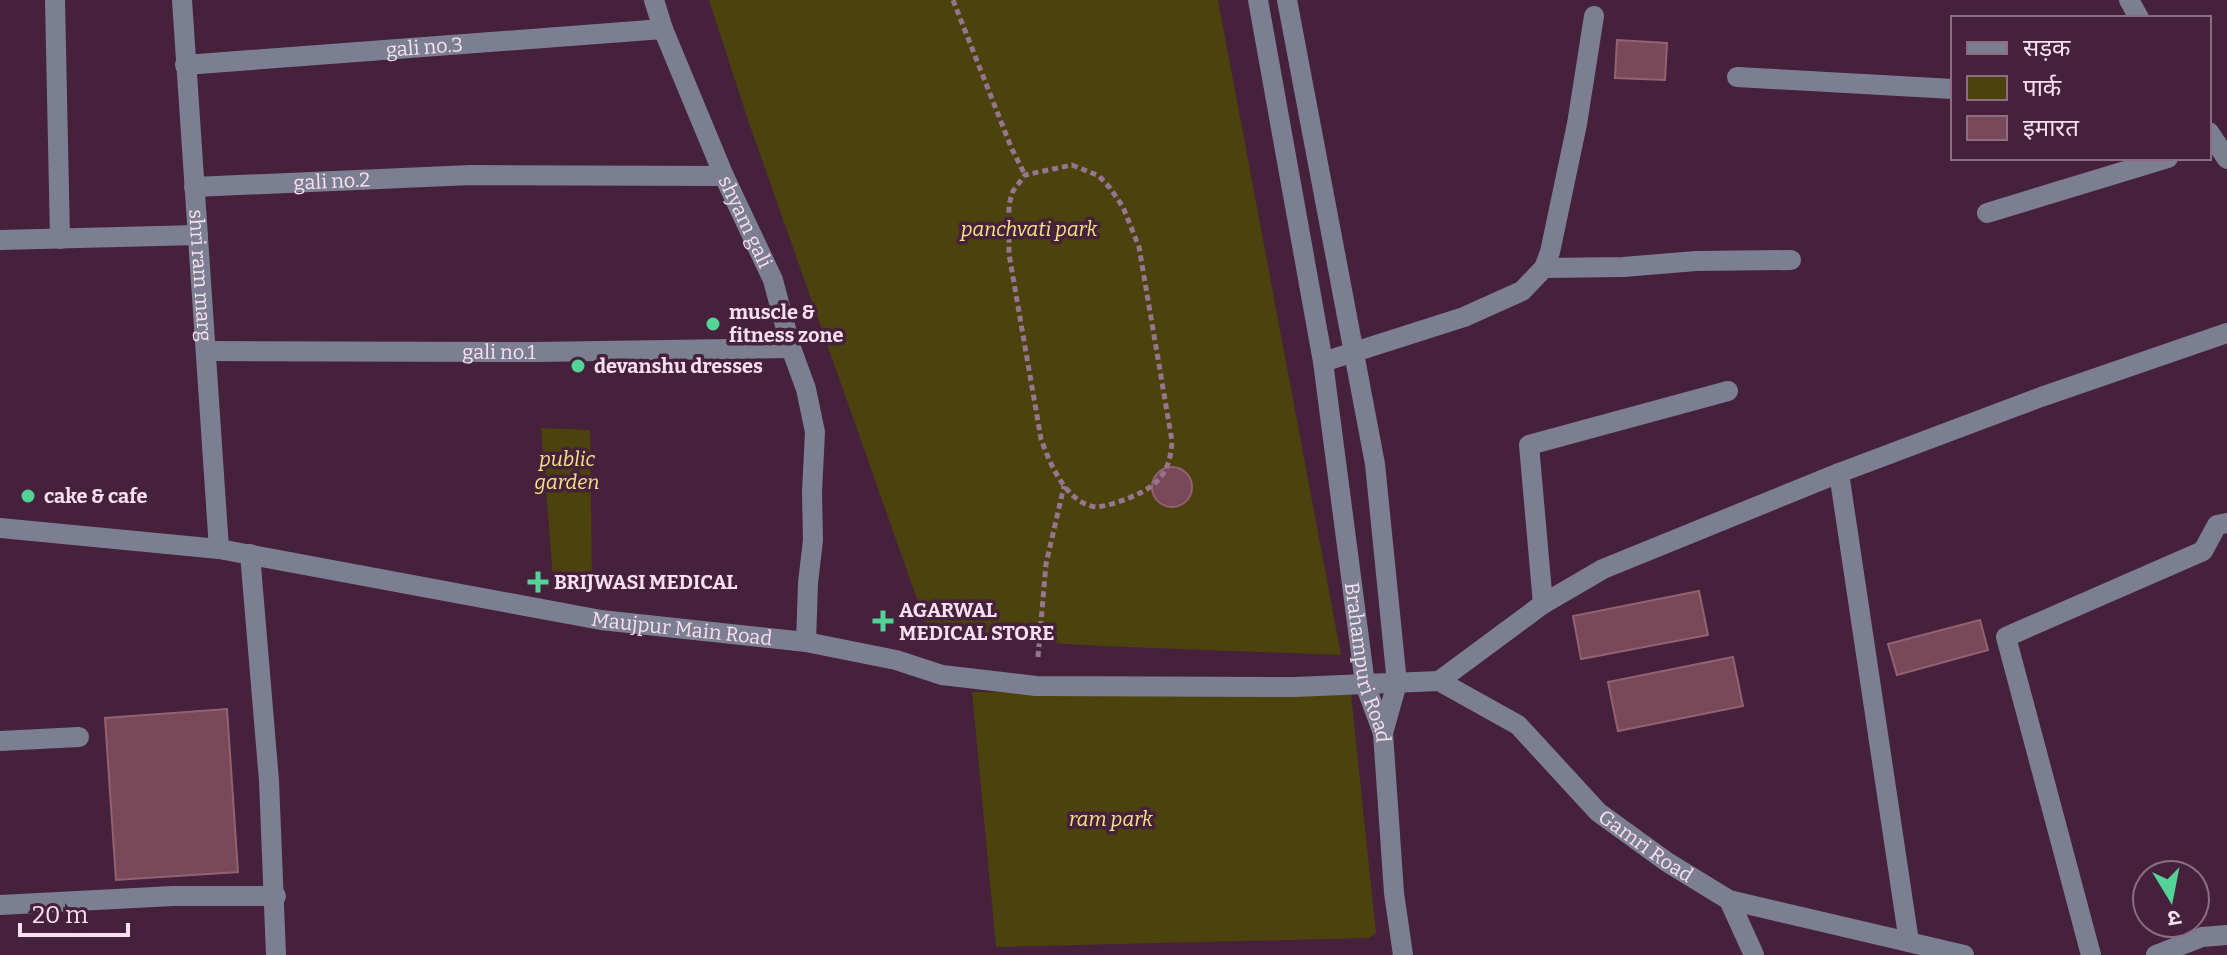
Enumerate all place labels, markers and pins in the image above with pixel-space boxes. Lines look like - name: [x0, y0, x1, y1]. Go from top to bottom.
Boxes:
- place label: muscle & fitness zone: [729, 300, 843, 347]
- marker: muscle & fitness zone: [704, 315, 722, 333]
- place label: devanshu dresses: [594, 354, 763, 378]
- marker: devanshu dresses: [569, 357, 587, 375]
- place label: cake & cafe: [44, 484, 148, 508]
- marker: cake & cafe: [19, 487, 37, 505]
- place label: BRIJWASI MEDICAL: [554, 570, 737, 594]
- marker: BRIJWASI MEDICAL: [529, 573, 547, 591]
- place label: AGARWAL MEDICAL STORE: [899, 598, 1054, 645]
- marker: AGARWAL MEDICAL STORE: [874, 612, 892, 630]

